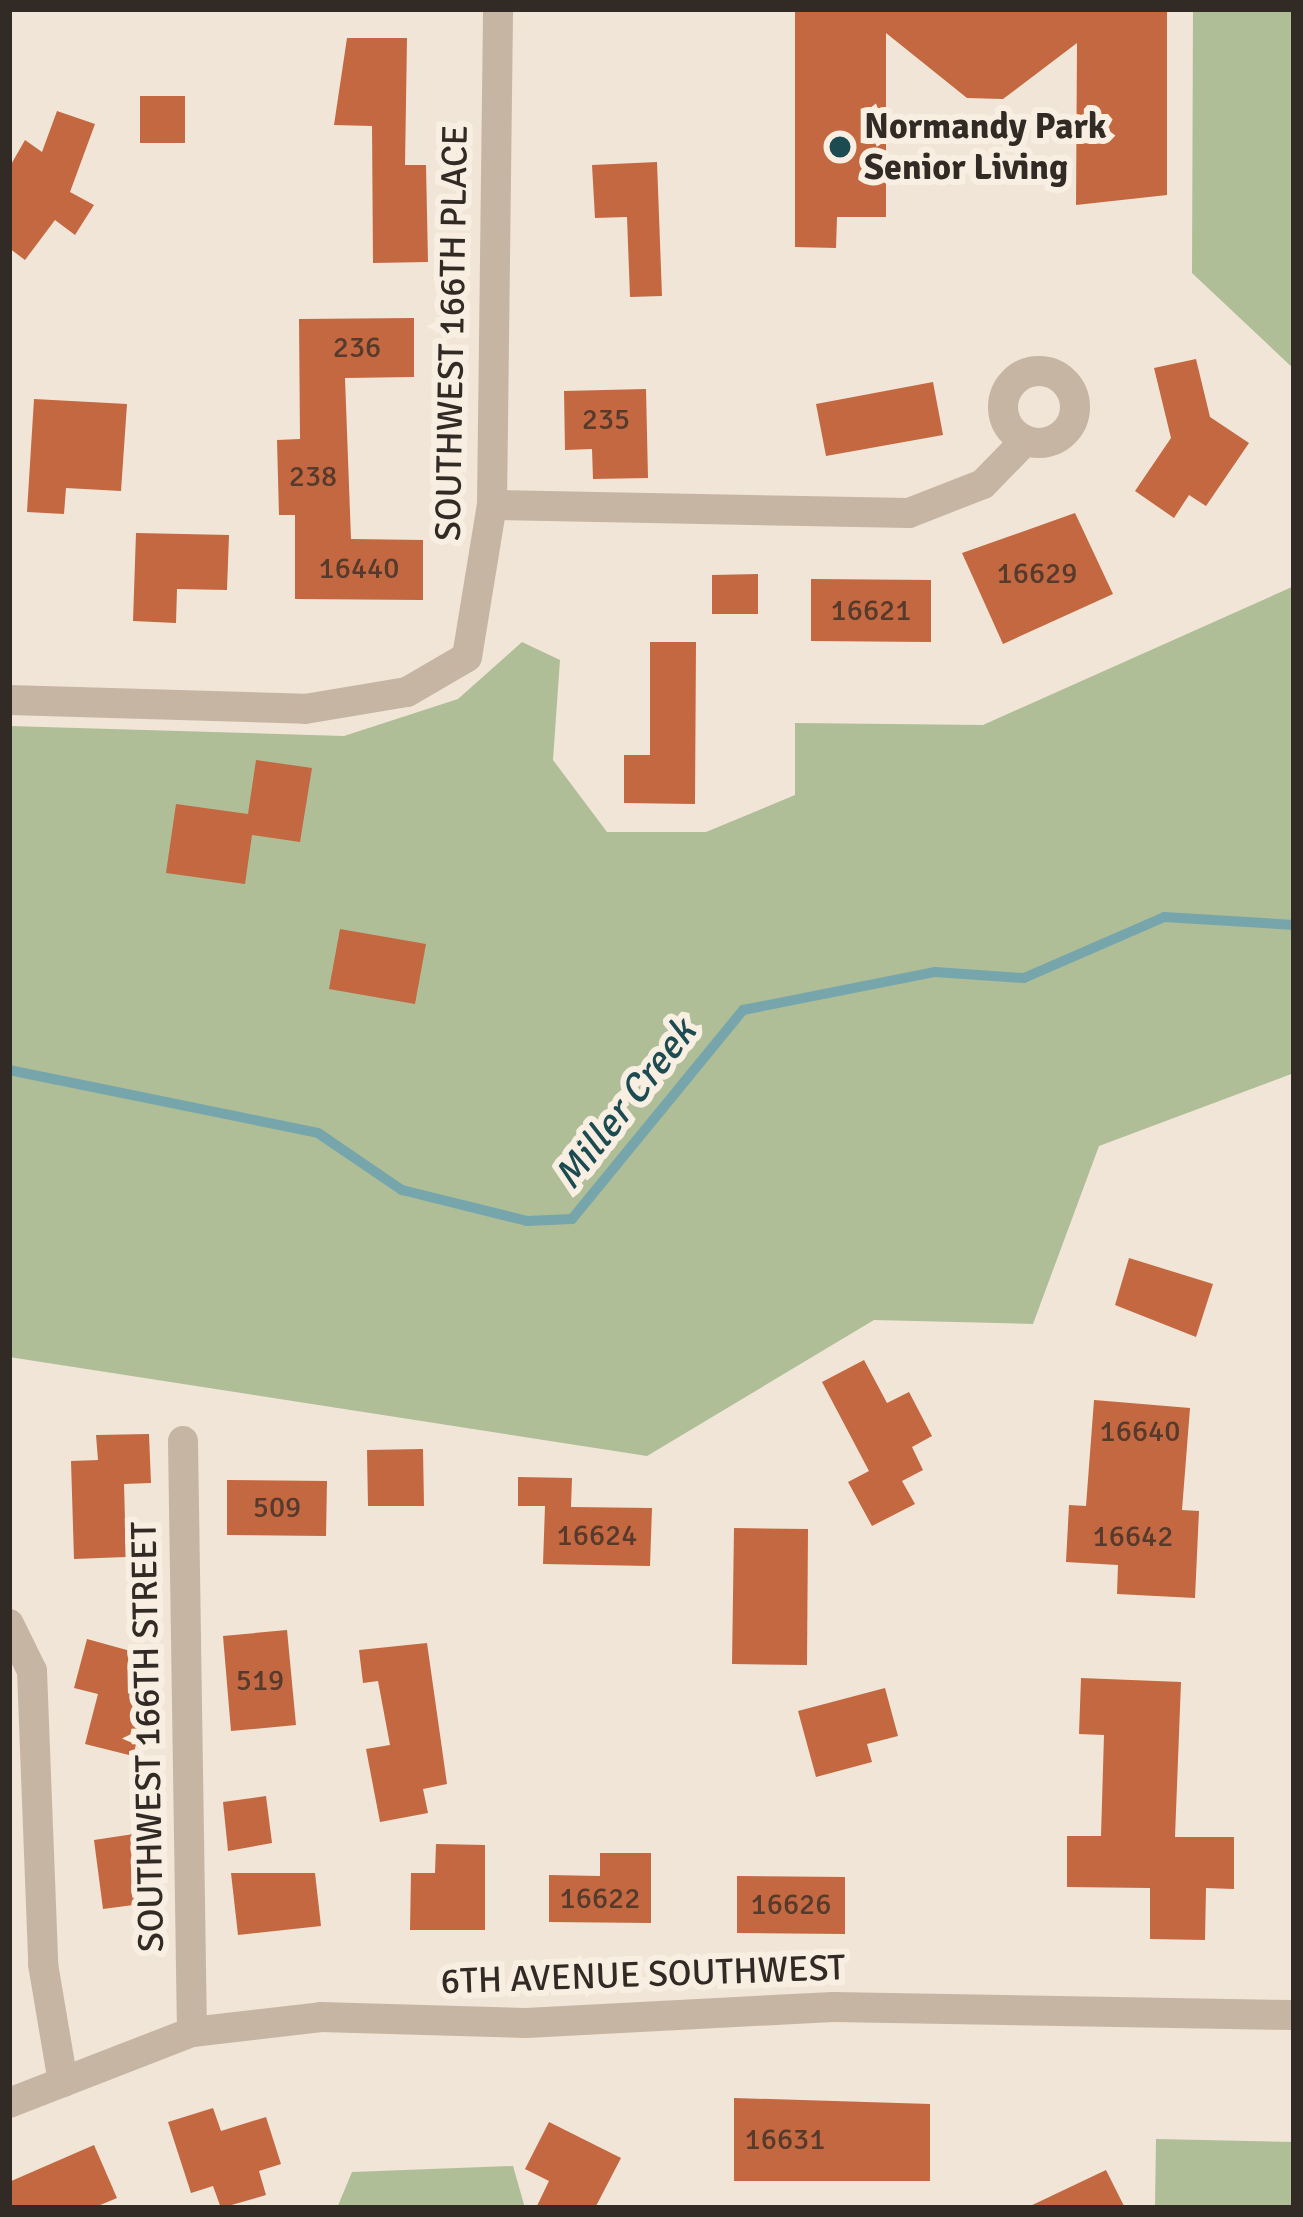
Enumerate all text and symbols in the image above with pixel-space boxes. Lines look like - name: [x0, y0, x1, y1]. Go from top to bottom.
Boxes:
- place label: Normandy Park Senior Living: [864, 104, 1107, 189]
- street label: SOUTHWEST 166TH PLACE: [427, 125, 477, 541]
- marker: Normandy Park Senior Living: [827, 134, 853, 160]
- house number: 236: [333, 330, 381, 366]
- house number: 235: [582, 402, 630, 438]
- house number: 238: [289, 459, 337, 495]
- house number: 16440: [319, 551, 399, 587]
- house number: 16629: [997, 556, 1077, 592]
- house number: 16621: [831, 593, 911, 629]
- water label: Miller Creek: [544, 1010, 706, 1198]
- house number: 16640: [1100, 1414, 1180, 1450]
- house number: 509: [253, 1490, 301, 1526]
- house number: 16624: [557, 1518, 637, 1554]
- house number: 16642: [1093, 1519, 1173, 1555]
- street label: SOUTHWEST 166TH STREET: [123, 1521, 173, 1953]
- house number: 519: [236, 1663, 284, 1699]
- house number: 16622: [560, 1881, 640, 1917]
- house number: 16626: [751, 1887, 831, 1923]
- street label: 6TH AVENUE SOUTHWEST: [440, 1946, 846, 2004]
- house number: 16631: [745, 2122, 825, 2158]

